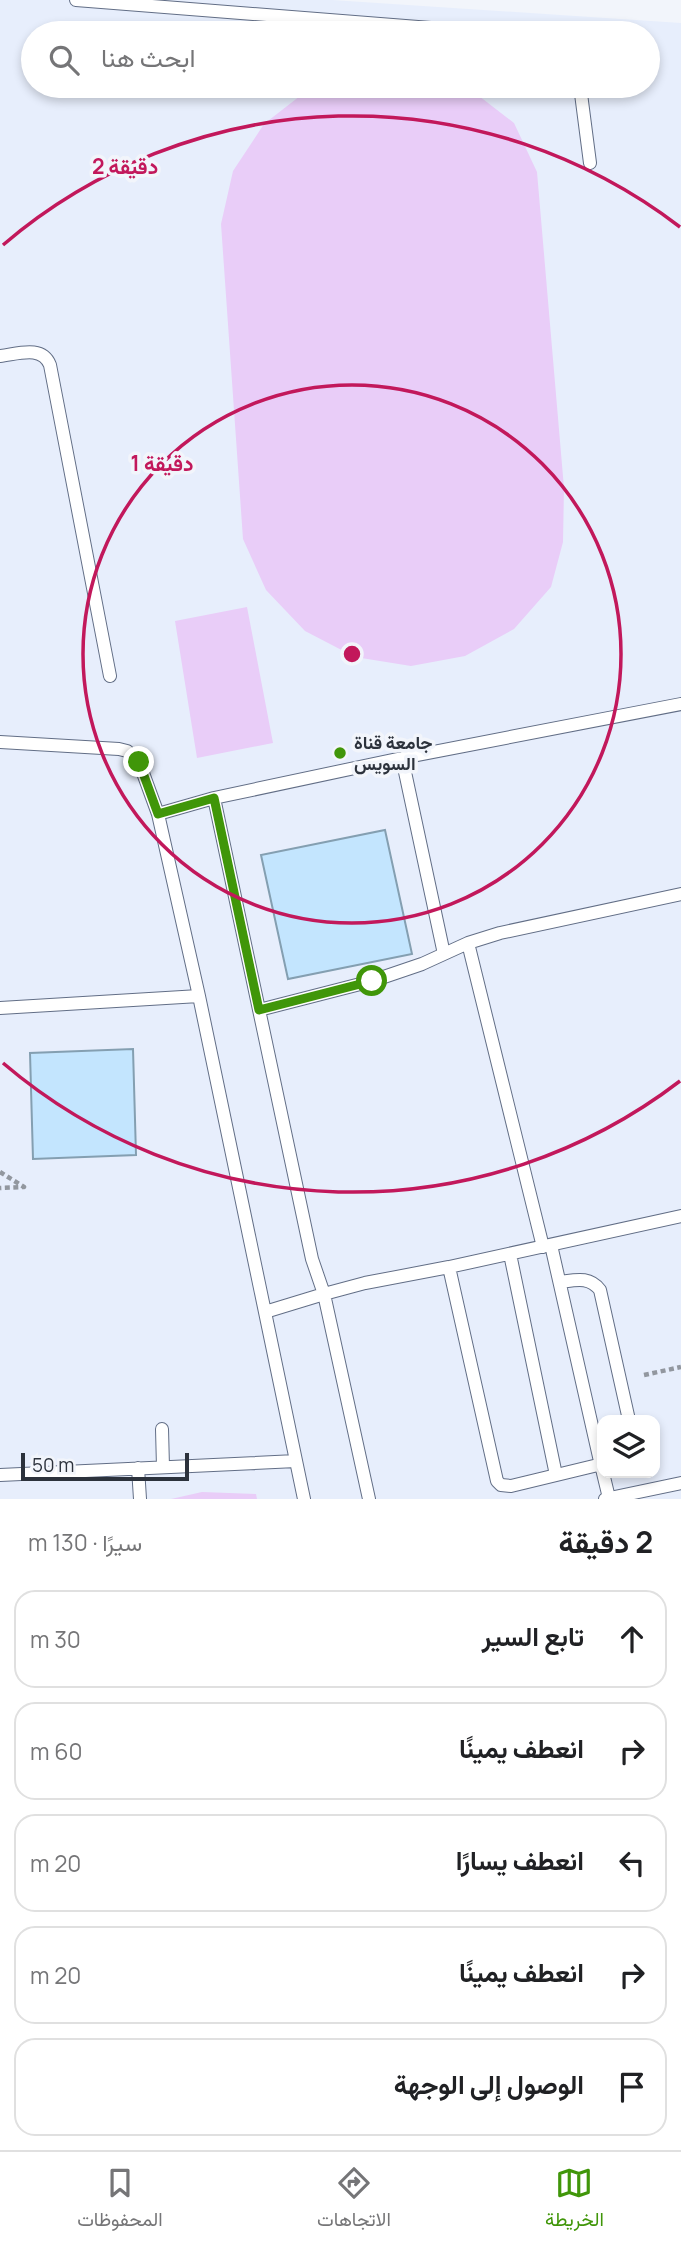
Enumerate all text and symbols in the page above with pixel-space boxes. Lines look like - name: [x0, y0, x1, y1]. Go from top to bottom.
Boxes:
- search box: [21, 21, 660, 98]
- text: ابحث هنا: [101, 39, 195, 75]
- icon: search: [45, 41, 83, 79]
- text: 2 دقيقة: [92, 152, 158, 180]
- text: 1 دقيقة: [131, 449, 193, 477]
- centre of rings: [340, 642, 364, 666]
- place label: جامعة قناة السويس: [354, 730, 433, 775]
- marker: جامعة قناة السويس: [332, 745, 348, 761]
- route end: [123, 746, 154, 777]
- route start: [356, 965, 387, 996]
- map controls: [597, 1415, 660, 1478]
- button: layers: [597, 1415, 660, 1478]
- scale bar: [21, 1450, 189, 1482]
- text: 50 m: [32, 1452, 74, 1478]
- text: 2 دقيقة: [558, 1521, 653, 1562]
- text: سيرًا · 130 m: [28, 1526, 142, 1558]
- text: تابع السير: [482, 1618, 584, 1654]
- icon: ahead: [613, 1620, 651, 1658]
- text: 30 m: [30, 1623, 81, 1655]
- text: انعطف يمينًا: [459, 1730, 584, 1766]
- icon: right: [613, 1732, 651, 1770]
- text: 60 m: [30, 1735, 82, 1767]
- text: انعطف يسارًا: [456, 1842, 584, 1878]
- icon: left: [613, 1844, 651, 1882]
- text: 20 m: [30, 1847, 81, 1879]
- text: انعطف يمينًا: [459, 1954, 584, 1990]
- icon: right: [613, 1956, 651, 1994]
- text: 20 m: [30, 1959, 81, 1991]
- text: الوصول إلى الوجهة: [394, 2066, 584, 2102]
- icon: arrive: [613, 2068, 651, 2106]
- tab: المحفوظات: [77, 2164, 163, 2236]
- tab: الاتجاهات: [317, 2164, 391, 2236]
- tab: الخريطة: [545, 2164, 604, 2236]

